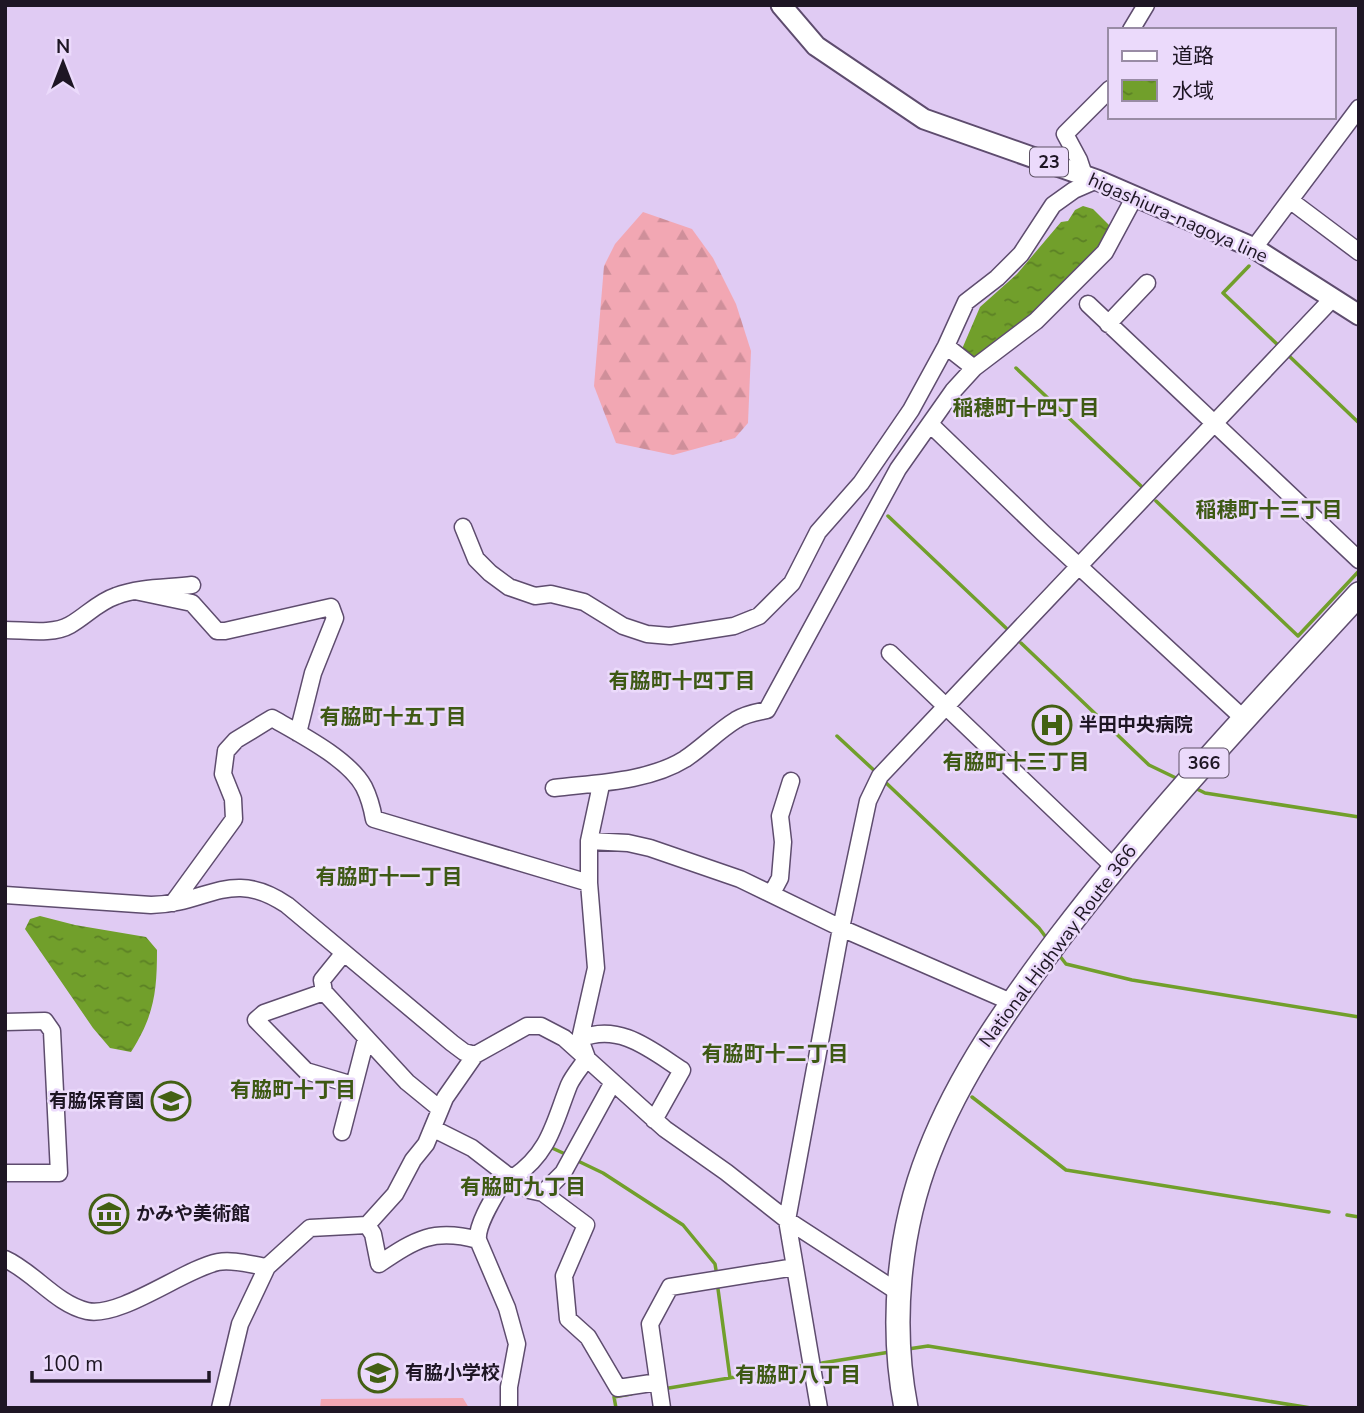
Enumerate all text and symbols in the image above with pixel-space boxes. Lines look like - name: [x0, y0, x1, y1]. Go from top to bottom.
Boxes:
- north arrow: [28, 28, 98, 98]
- legend: [1108, 28, 1336, 119]
- text: N: [56, 34, 70, 60]
- text: 道路: [1172, 42, 1214, 70]
- text: 水域: [1172, 77, 1214, 105]
- road number: 23: [1030, 148, 1068, 176]
- street label: higashiura-nagoya line: [1084, 167, 1272, 269]
- district label: 稲穂町十四丁目: [953, 394, 1100, 422]
- district label: 稲穂町十三丁目: [1196, 496, 1343, 524]
- district label: 有脇町十四丁目: [609, 667, 756, 695]
- district label: 有脇町十五丁目: [320, 703, 467, 731]
- hospital icon: 半田中央病院: [1031, 704, 1073, 746]
- place label: 半田中央病院: [1079, 712, 1193, 738]
- district label: 有脇町十三丁目: [943, 748, 1090, 776]
- road number: 366: [1180, 748, 1228, 778]
- street label: National Highway Route 366: [973, 839, 1143, 1053]
- district label: 有脇町十一丁目: [316, 863, 463, 891]
- district label: 有脇町十二丁目: [702, 1040, 849, 1068]
- district label: 有脇町十丁目: [230, 1076, 356, 1104]
- school or university icon: 有脇保育園: [150, 1080, 192, 1122]
- place label: 有脇保育園: [49, 1088, 144, 1114]
- district label: 有脇町九丁目: [460, 1173, 586, 1201]
- museum icon: かみや美術館: [88, 1193, 130, 1235]
- place label: かみや美術館: [136, 1201, 250, 1227]
- scale bar: [32, 1340, 208, 1384]
- text: 100 m: [42, 1350, 103, 1378]
- school or university icon: 有脇小学校: [357, 1352, 399, 1394]
- place label: 有脇小学校: [405, 1360, 500, 1386]
- district label: 有脇町八丁目: [735, 1361, 861, 1389]

